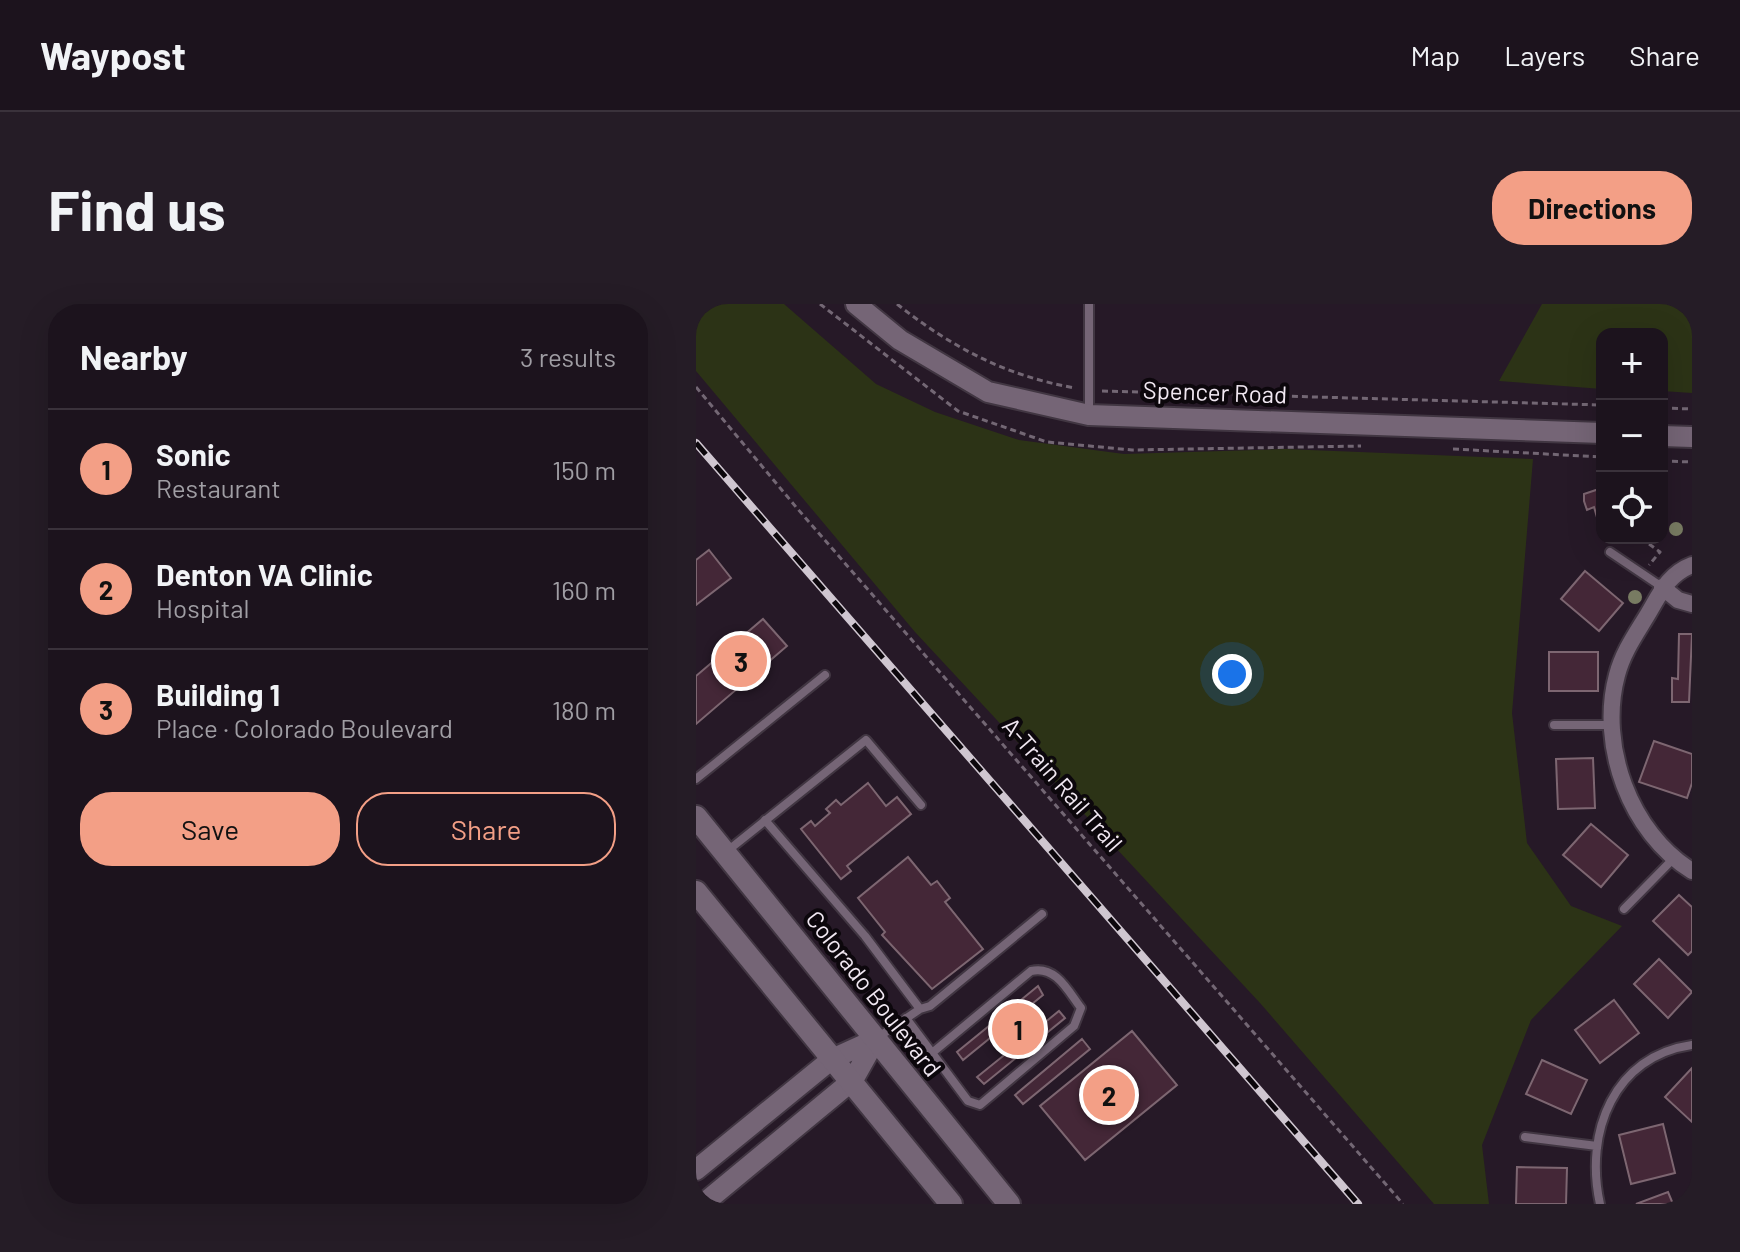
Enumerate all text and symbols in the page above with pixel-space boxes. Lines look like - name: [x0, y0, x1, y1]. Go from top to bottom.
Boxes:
- text: Waypost: [40, 32, 186, 78]
- text: Map: [1410, 38, 1460, 72]
- text: Layers: [1504, 38, 1585, 72]
- text: Share: [1629, 38, 1700, 72]
- button: Directions: [1492, 171, 1692, 245]
- text: Find us: [48, 175, 226, 242]
- map controls: [1596, 328, 1668, 544]
- button: +: [1596, 328, 1668, 400]
- text: Nearby: [80, 336, 188, 377]
- text: 3 results: [520, 341, 616, 372]
- street label: Spencer Road: [1142, 374, 1288, 409]
- button: −: [1596, 400, 1668, 472]
- text: Sonic: [156, 436, 231, 472]
- text: 1: [101, 454, 111, 485]
- text: 150 m: [552, 454, 616, 485]
- text: Restaurant: [156, 472, 281, 503]
- button: locate: [1596, 472, 1668, 544]
- text: Denton VA Clinic: [156, 556, 373, 592]
- text: 2: [99, 574, 113, 605]
- text: 160 m: [552, 574, 616, 605]
- text: Hospital: [156, 592, 249, 623]
- pin: 3: [715, 631, 767, 691]
- your location: [1212, 654, 1252, 694]
- text: Building 1: [156, 676, 280, 712]
- text: 3: [99, 694, 113, 725]
- text: 180 m: [552, 694, 616, 725]
- street label: A-Train Rail Trail: [997, 711, 1129, 857]
- text: Place · Colorado Boulevard: [156, 712, 453, 743]
- button: Save: [80, 792, 340, 866]
- button: Share: [356, 792, 616, 866]
- street label: Colorado Boulevard: [800, 904, 948, 1082]
- pin: 1: [992, 999, 1044, 1059]
- pin: 2: [1083, 1065, 1135, 1125]

